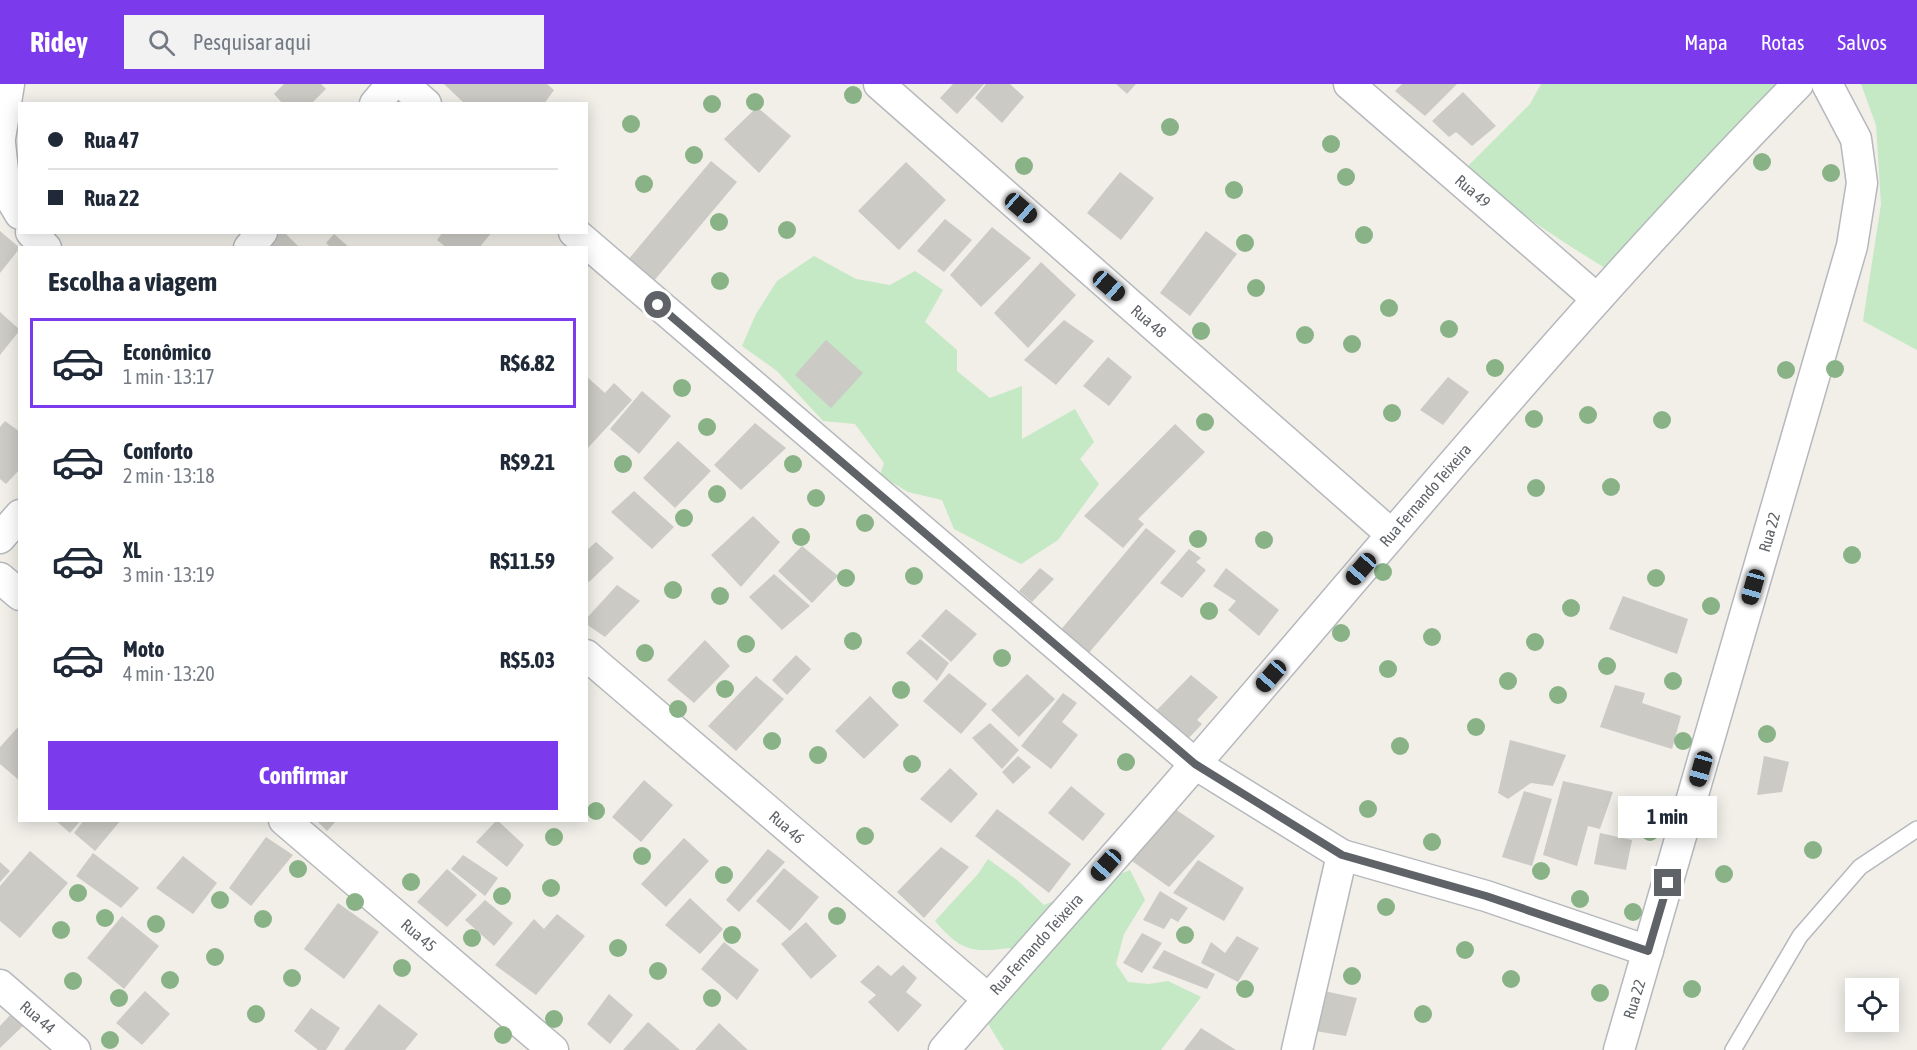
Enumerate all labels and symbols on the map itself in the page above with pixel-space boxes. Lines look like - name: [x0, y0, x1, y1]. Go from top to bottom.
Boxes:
- street label: Rua 49: [1452, 171, 1494, 211]
- car: [1002, 189, 1040, 227]
- car: [1090, 267, 1128, 305]
- route start: [644, 291, 671, 318]
- street label: Rua 48: [1128, 301, 1170, 341]
- street label: Rua Fernando Teixeira: [1376, 440, 1474, 550]
- street label: Rua 22: [1755, 510, 1783, 554]
- car: [1342, 550, 1380, 588]
- car: [1739, 567, 1767, 607]
- car: [1252, 657, 1290, 695]
- car: [1687, 749, 1715, 789]
- callout: 1 min: [1618, 796, 1718, 838]
- street label: Rua 46: [766, 807, 808, 847]
- car: [1087, 846, 1125, 884]
- route end: [1654, 869, 1681, 896]
- street label: Rua Fernando Teixeira: [986, 890, 1086, 998]
- street label: Rua 45: [398, 915, 440, 955]
- street label: Rua 22: [1619, 977, 1649, 1021]
- street label: Rua 44: [17, 997, 59, 1037]

